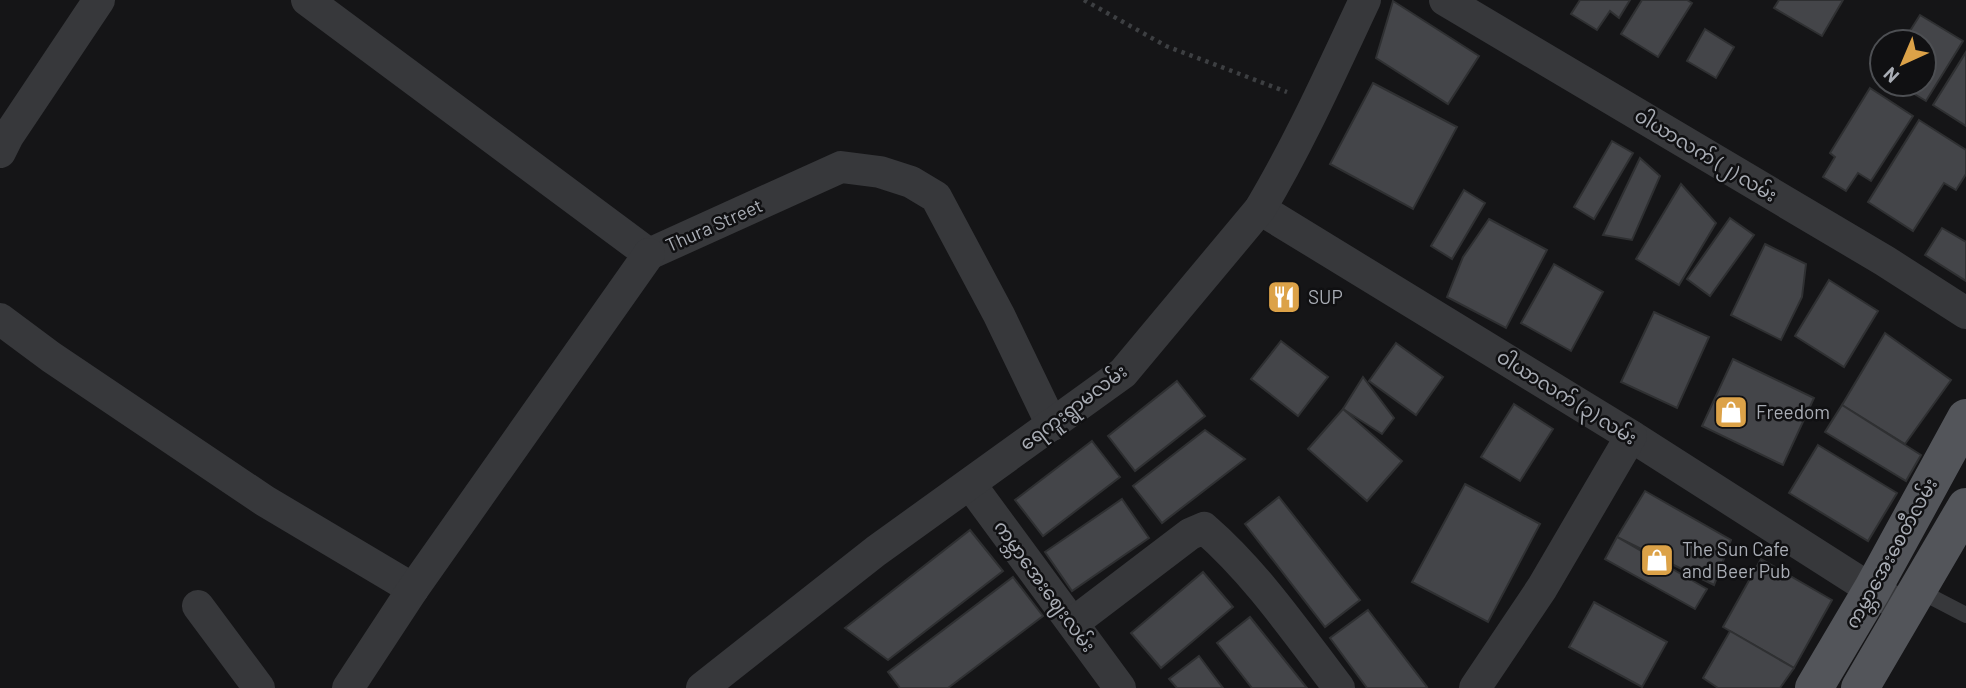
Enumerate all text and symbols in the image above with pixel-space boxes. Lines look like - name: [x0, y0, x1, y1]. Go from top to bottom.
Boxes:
- north arrow: [1868, 28, 1938, 98]
- text: N: [1878, 63, 1903, 88]
- street label: ဝါယာလက် (၂) လမ်း: [1628, 101, 1783, 210]
- street label: Thura Street: [662, 193, 766, 256]
- restaurant icon: SUP: [1265, 278, 1303, 316]
- place label: SUP: [1308, 285, 1343, 308]
- street label: ဝါယာလက် (၃) လမ်း: [1490, 343, 1643, 453]
- street label: ရေကူးရွာမလမ်း: [1013, 357, 1134, 459]
- shop icon: Freedom: [1712, 393, 1750, 431]
- place label: Freedom: [1756, 400, 1830, 423]
- street label: ကမ္ဘာအေးစေတီလမ်း: [1838, 473, 1946, 634]
- street label: ကမ္ဘာအေးဈေးလမ်း: [986, 514, 1102, 659]
- place label: The Sun Cafe and Beer Pub: [1682, 537, 1791, 582]
- shop icon: The Sun Cafe and Beer Pub: [1638, 541, 1676, 579]

